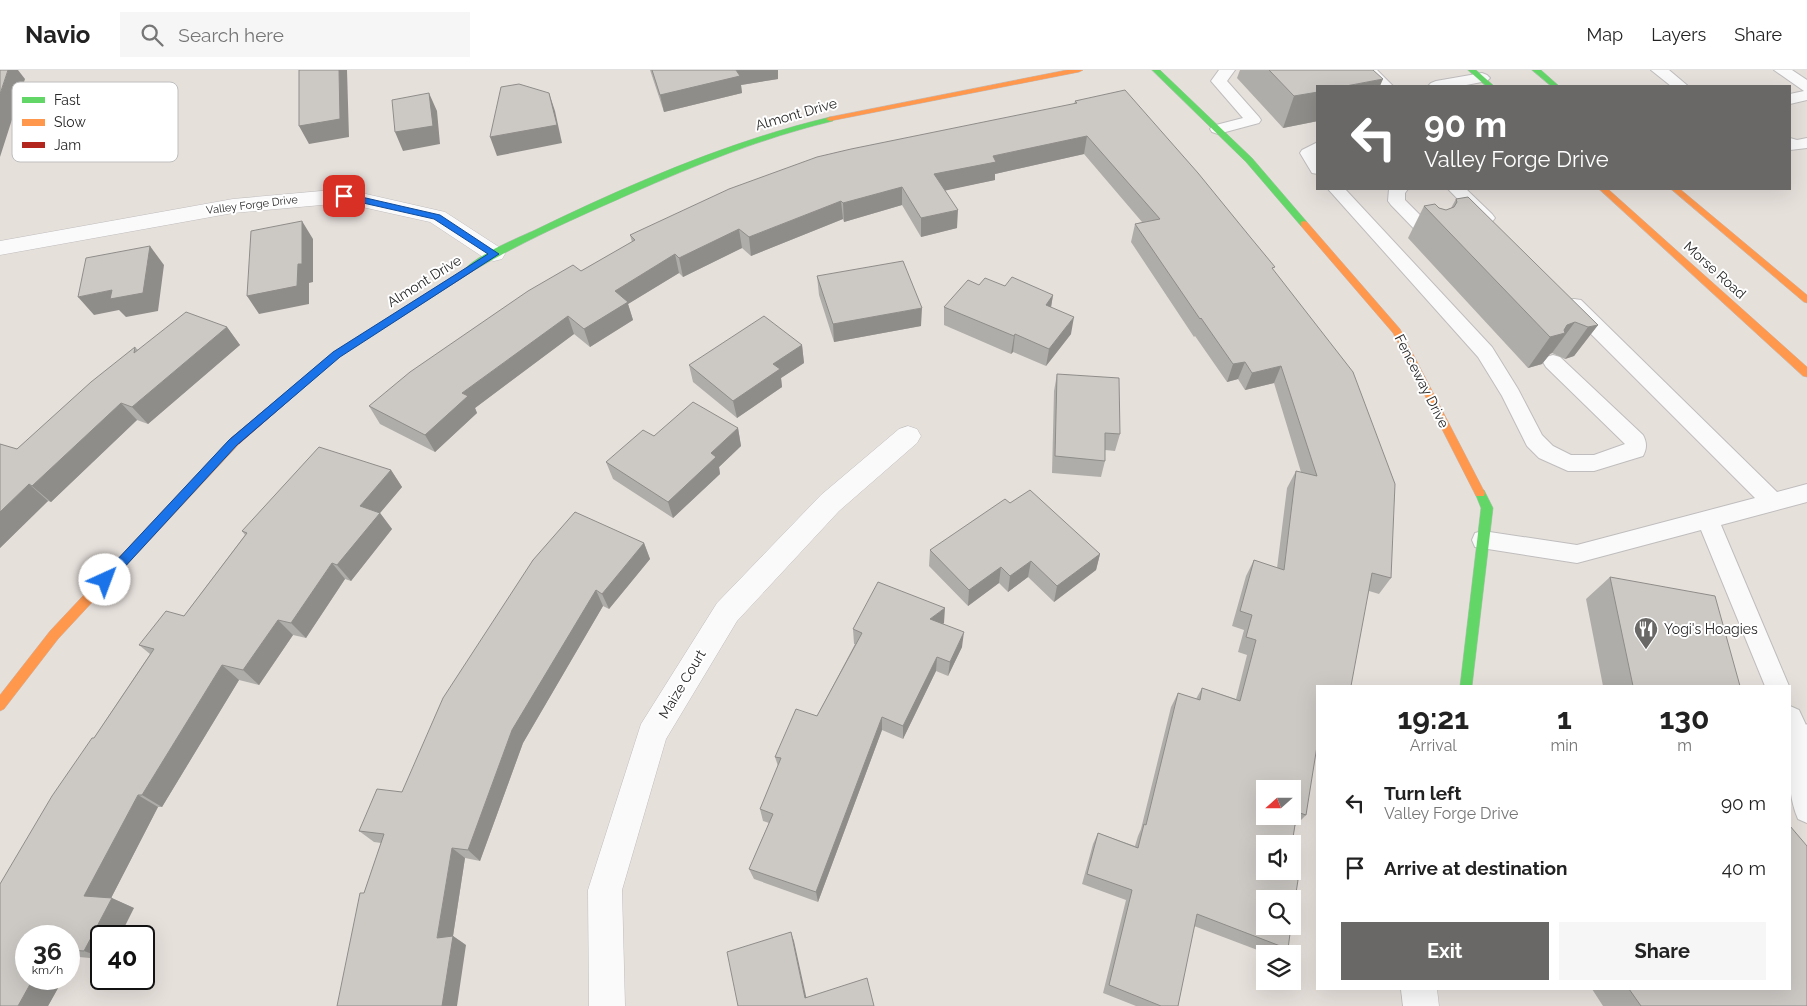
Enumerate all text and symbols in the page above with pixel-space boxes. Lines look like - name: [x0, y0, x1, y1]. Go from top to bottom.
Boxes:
- search box: [120, 12, 470, 57]
- text: Navio: [25, 20, 90, 49]
- icon: search: [138, 21, 166, 49]
- text: Search here: [178, 24, 284, 46]
- text: Map: [1587, 24, 1623, 45]
- text: Layers: [1651, 24, 1706, 45]
- text: Share: [1734, 24, 1782, 45]
- legend: [12, 82, 178, 162]
- text: Fast: [54, 92, 81, 108]
- street label: Almont Drive: [753, 95, 839, 133]
- text: 90 m: [1424, 104, 1507, 145]
- icon: left: [1341, 105, 1406, 170]
- text: Slow: [54, 114, 86, 130]
- text: Jam: [54, 137, 81, 153]
- text: Valley Forge Drive: [1424, 146, 1609, 172]
- pin: [323, 175, 365, 217]
- icon: arrive: [330, 182, 358, 210]
- street label: Valley Forge Drive: [205, 193, 299, 217]
- street label: Morse Road: [1681, 238, 1749, 302]
- street label: Almont Drive: [384, 252, 464, 310]
- street label: Fenceway Drive: [1392, 332, 1452, 430]
- position arrow: [78, 553, 130, 605]
- restaurant icon: Yogi's Hoagies: [1633, 616, 1659, 650]
- place label: Yogi's Hoagies: [1664, 621, 1758, 637]
- street label: Maize Court: [655, 647, 709, 721]
- text: 19:21: [1397, 701, 1469, 736]
- text: 1: [1557, 701, 1572, 736]
- text: 130: [1660, 701, 1710, 736]
- text: Arrival: [1410, 736, 1457, 755]
- text: min: [1551, 736, 1578, 755]
- text: m: [1677, 736, 1692, 755]
- north arrow: [1256, 780, 1301, 825]
- map controls: [1256, 780, 1301, 990]
- text: Turn left: [1384, 782, 1461, 804]
- icon: left: [1341, 789, 1369, 817]
- text: 90 m: [1721, 792, 1766, 814]
- text: Valley Forge Drive: [1384, 804, 1518, 823]
- button: sound: [1256, 835, 1301, 880]
- icon: arrive: [1341, 854, 1369, 882]
- text: Arrive at destination: [1384, 857, 1568, 879]
- text: 40 m: [1722, 857, 1766, 879]
- button: search: [1256, 890, 1301, 935]
- button: Exit: [1341, 922, 1549, 980]
- button: Share: [1559, 922, 1766, 980]
- speed limit sign: 40: [90, 925, 155, 990]
- text: 36: [33, 936, 62, 966]
- button: layers: [1256, 945, 1301, 990]
- text: km/h: [32, 963, 63, 977]

